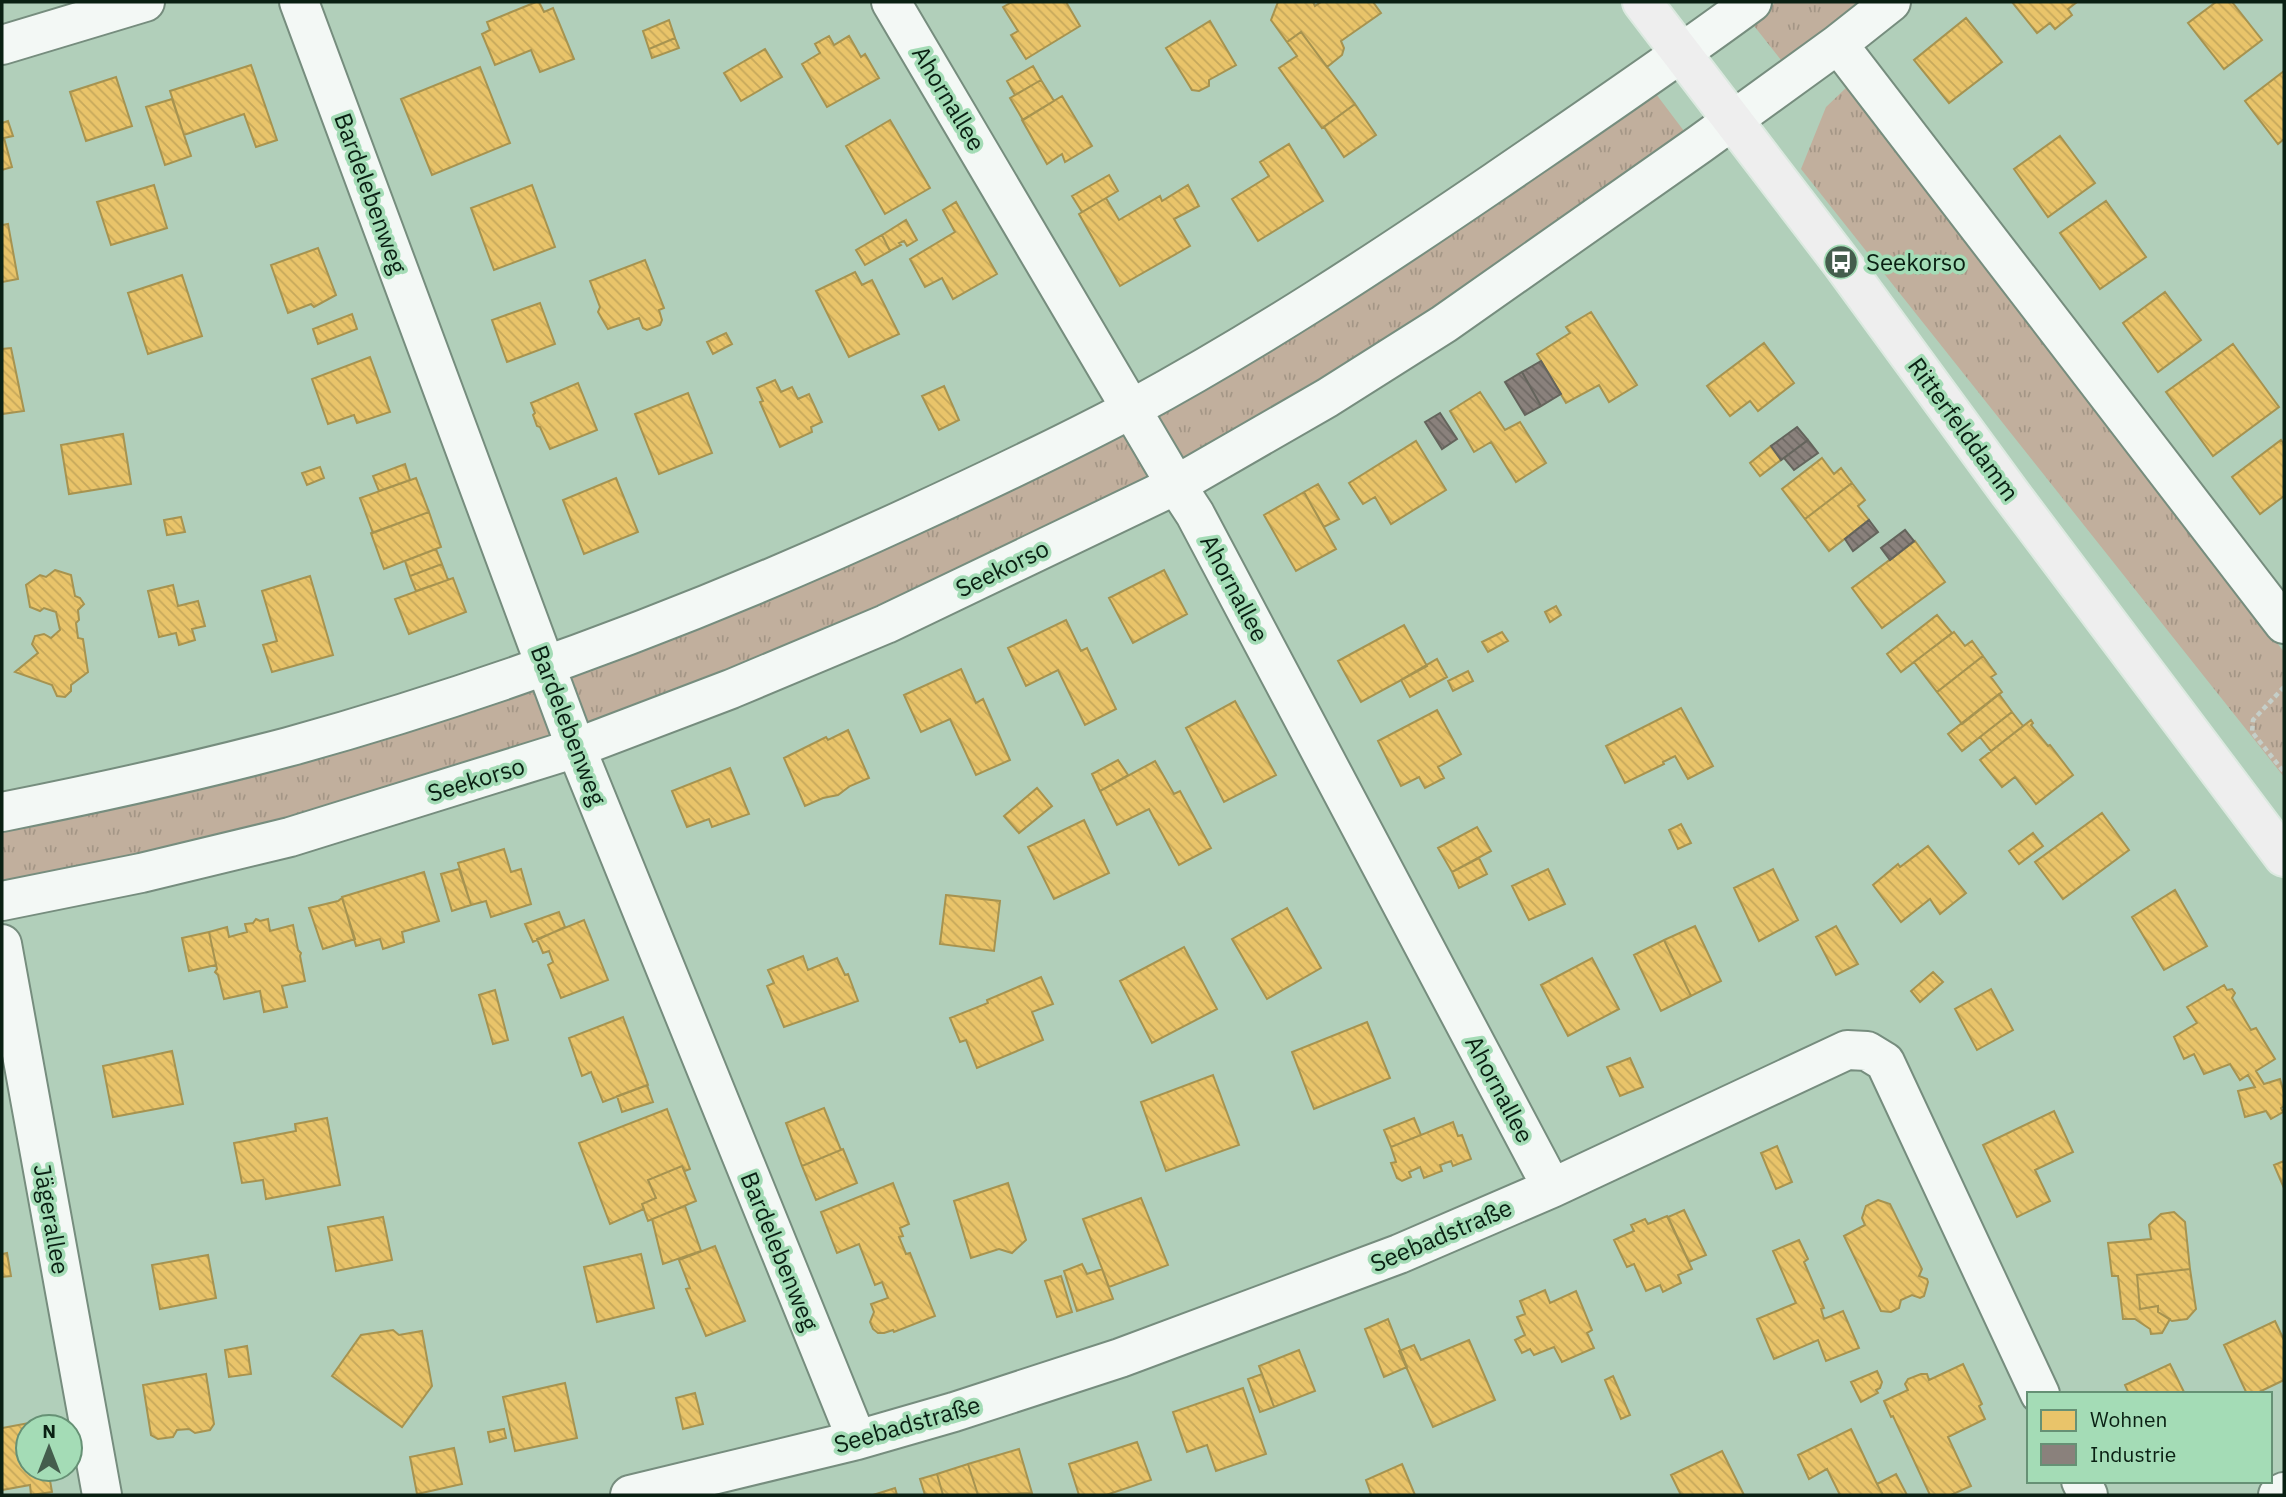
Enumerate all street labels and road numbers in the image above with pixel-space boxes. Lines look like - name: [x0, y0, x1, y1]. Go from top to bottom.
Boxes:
- street label: Ahornallee: [905, 40, 993, 156]
- street label: Bardelebenweg: [327, 108, 415, 278]
- street label: Ritterfelddamm: [1901, 351, 2027, 507]
- street label: Ahornallee: [1193, 529, 1277, 647]
- street label: Seekorso: [950, 532, 1054, 604]
- street label: Bardelebenweg: [524, 641, 614, 810]
- street label: Seekorso: [424, 749, 528, 809]
- street label: Ahornallee: [1458, 1030, 1542, 1148]
- street label: Jägerallee: [27, 1161, 77, 1277]
- street label: Bardelebenweg: [734, 1167, 827, 1336]
- street label: Seebadstraße: [1365, 1191, 1517, 1279]
- street label: Seebadstraße: [830, 1388, 984, 1460]

